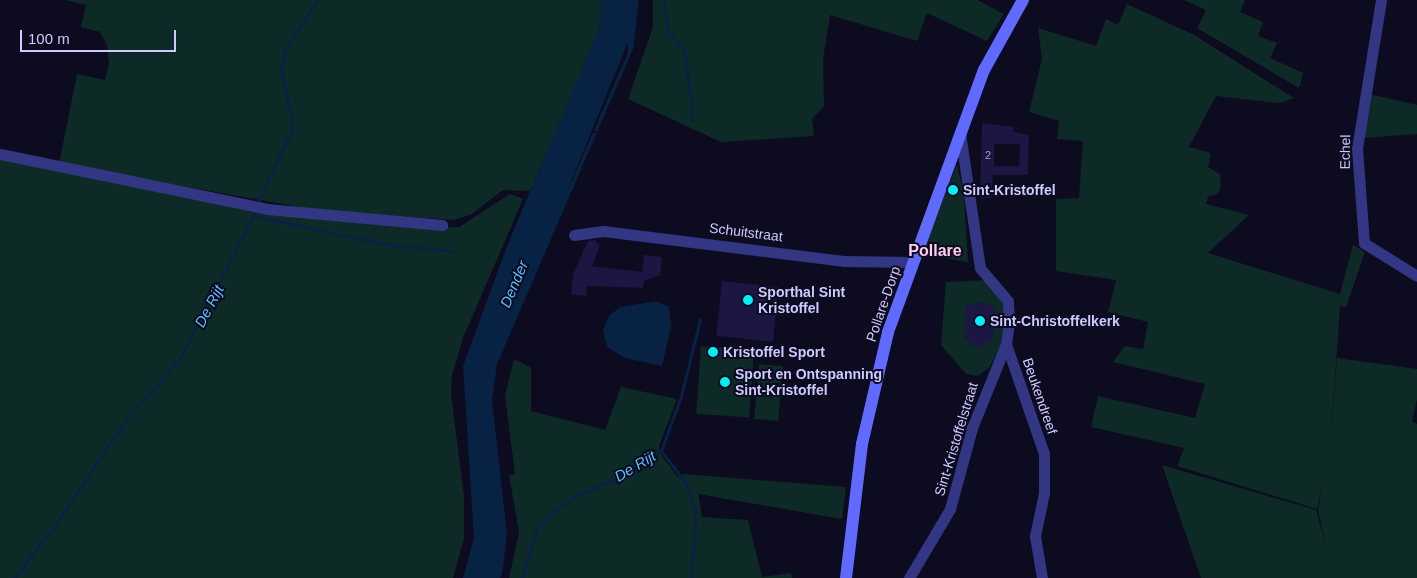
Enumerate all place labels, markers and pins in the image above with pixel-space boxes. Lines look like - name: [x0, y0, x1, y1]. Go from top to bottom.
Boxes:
- place label: Sint-Kristoffel: [963, 182, 1056, 198]
- marker: Sint-Kristoffel: [947, 184, 959, 196]
- place label: Sporthal Sint Kristoffel: [758, 284, 845, 316]
- marker: Sporthal Sint Kristoffel: [742, 294, 754, 306]
- place label: Sint-Christoffelkerk: [990, 313, 1120, 329]
- marker: Sint-Christoffelkerk: [974, 315, 986, 327]
- place label: Kristoffel Sport: [723, 344, 825, 360]
- marker: Kristoffel Sport: [707, 346, 719, 358]
- place label: Sport en Ontspanning Sint-Kristoffel: [735, 366, 882, 398]
- marker: Sport en Ontspanning Sint-Kristoffel: [719, 376, 731, 388]

